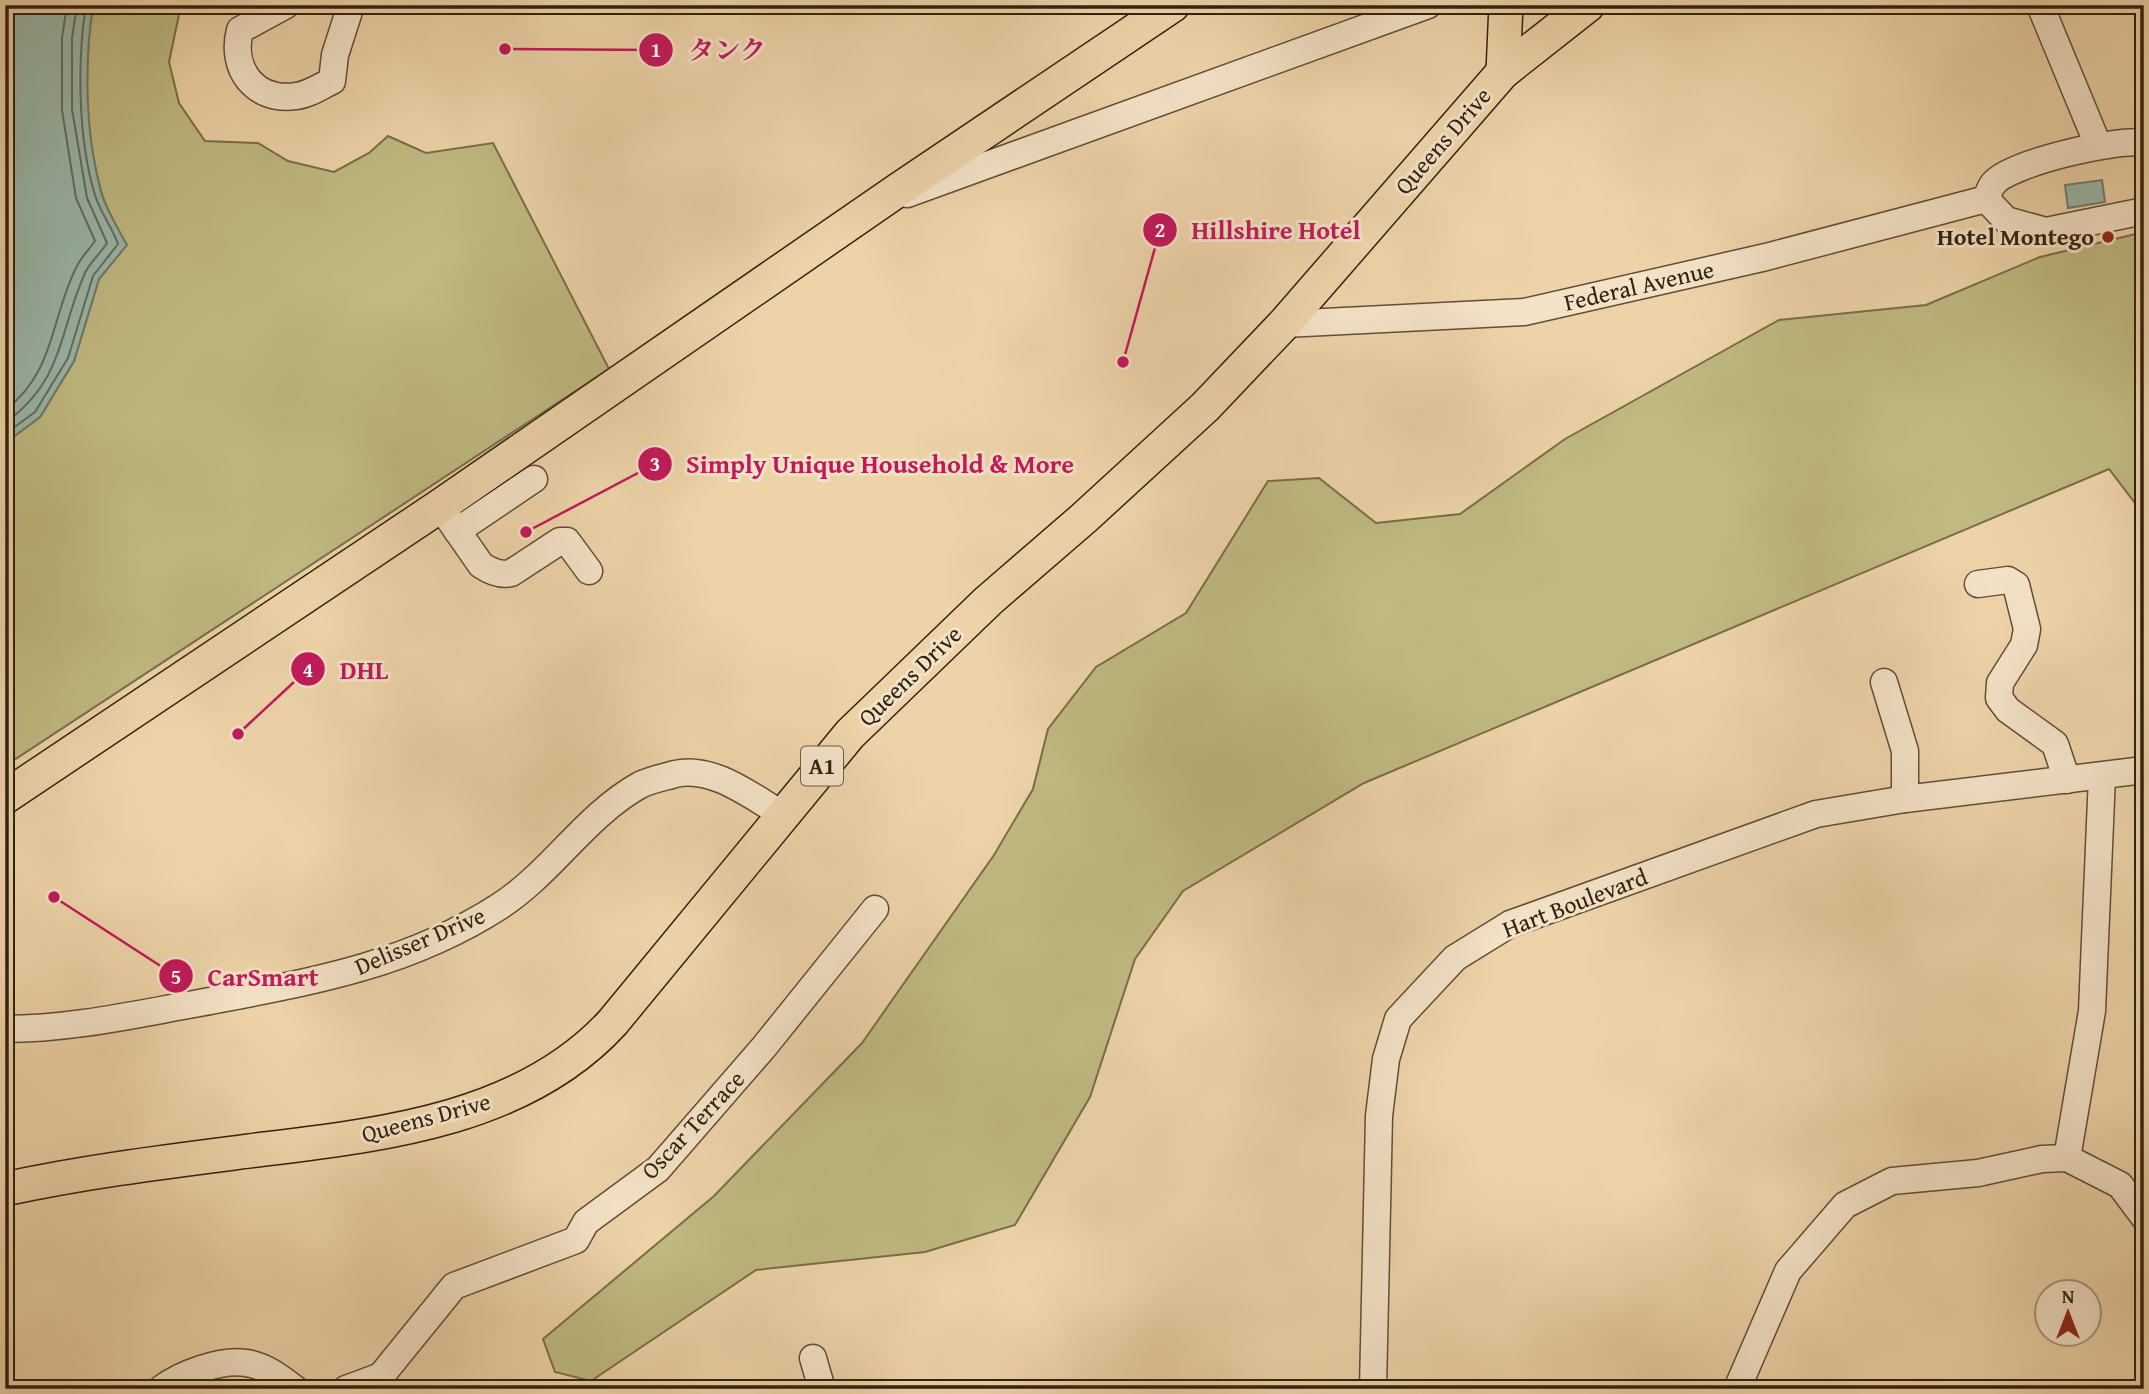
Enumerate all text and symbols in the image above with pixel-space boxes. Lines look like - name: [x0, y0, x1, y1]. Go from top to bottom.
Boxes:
- callout: タンク: [639, 27, 780, 74]
- text: タンク: [688, 30, 766, 69]
- text: 1: [651, 34, 661, 65]
- street label: Queens Drive: [1386, 79, 1499, 202]
- callout: Hillshire Hotel: [1142, 206, 1375, 253]
- text: Hillshire Hotel: [1191, 210, 1361, 249]
- text: 2: [1155, 214, 1165, 245]
- place label: Hotel Montego: [1937, 219, 2094, 254]
- marker: Hotel Montego: [2100, 229, 2116, 245]
- street label: Federal Avenue: [1560, 251, 1717, 320]
- callout: Simply Unique Household & More: [637, 440, 1088, 487]
- text: Simply Unique Household & More: [686, 444, 1074, 483]
- text: 3: [650, 448, 660, 479]
- street label: Queens Drive: [850, 617, 969, 734]
- callout: DHL: [291, 646, 402, 693]
- text: DHL: [340, 650, 389, 689]
- text: 4: [303, 654, 314, 685]
- road number: A1: [801, 746, 843, 786]
- street label: Hart Boulevard: [1497, 859, 1653, 946]
- street label: Delisser Drive: [349, 897, 490, 984]
- callout: CarSmart: [159, 953, 333, 1000]
- text: CarSmart: [207, 957, 319, 996]
- text: 5: [171, 961, 181, 992]
- street label: Oscar Terrace: [633, 1062, 752, 1187]
- street label: Queens Drive: [357, 1084, 494, 1152]
- north arrow: [2034, 1278, 2104, 1348]
- text: N: [2062, 1282, 2075, 1310]

